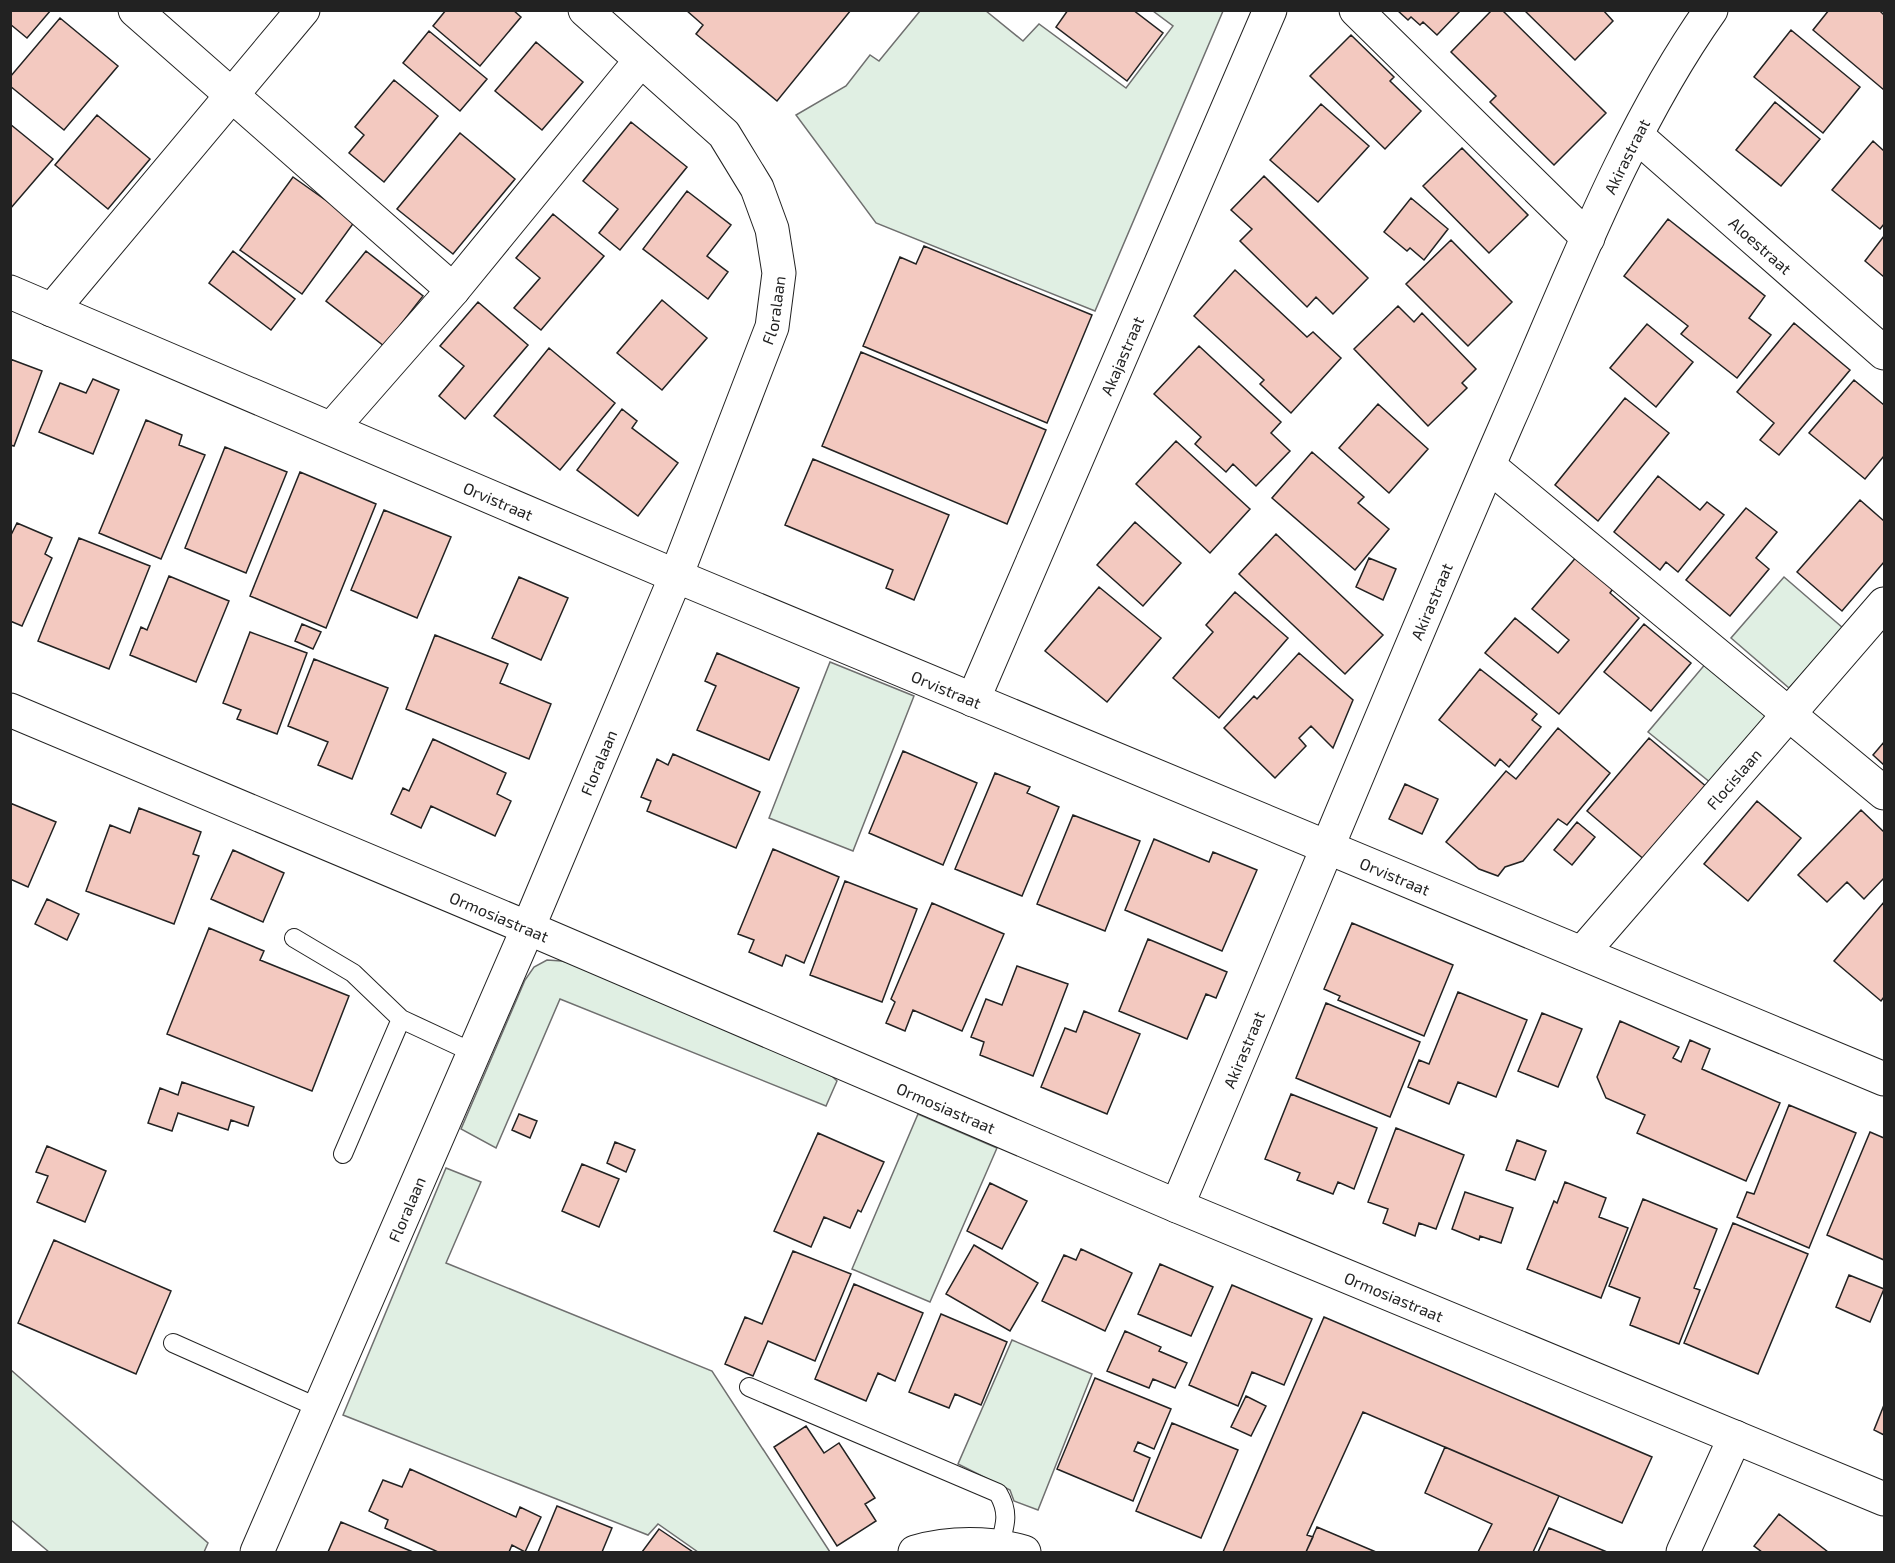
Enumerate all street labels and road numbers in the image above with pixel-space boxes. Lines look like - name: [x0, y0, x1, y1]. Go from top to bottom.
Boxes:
- street label: Akirastraat: [1599, 115, 1653, 197]
- street label: Aloestraat: [1726, 212, 1796, 277]
- street label: Floralaan: [757, 275, 788, 347]
- street label: Akajastraat: [1096, 313, 1147, 398]
- street label: Orvistraat: [461, 477, 536, 524]
- street label: Akirastraat: [1406, 560, 1455, 642]
- street label: Orvistraat: [909, 666, 984, 712]
- street label: Floralaan: [575, 727, 620, 798]
- street label: Flocislaan: [1702, 744, 1765, 813]
- street label: Orvistraat: [1357, 852, 1433, 898]
- street label: Ormosiastraat: [447, 887, 552, 945]
- street label: Akirastraat: [1219, 1008, 1268, 1091]
- street label: Ormosiastraat: [894, 1078, 998, 1137]
- street label: Floralaan: [383, 1173, 429, 1245]
- street label: Ormosiastraat: [1342, 1267, 1446, 1325]

